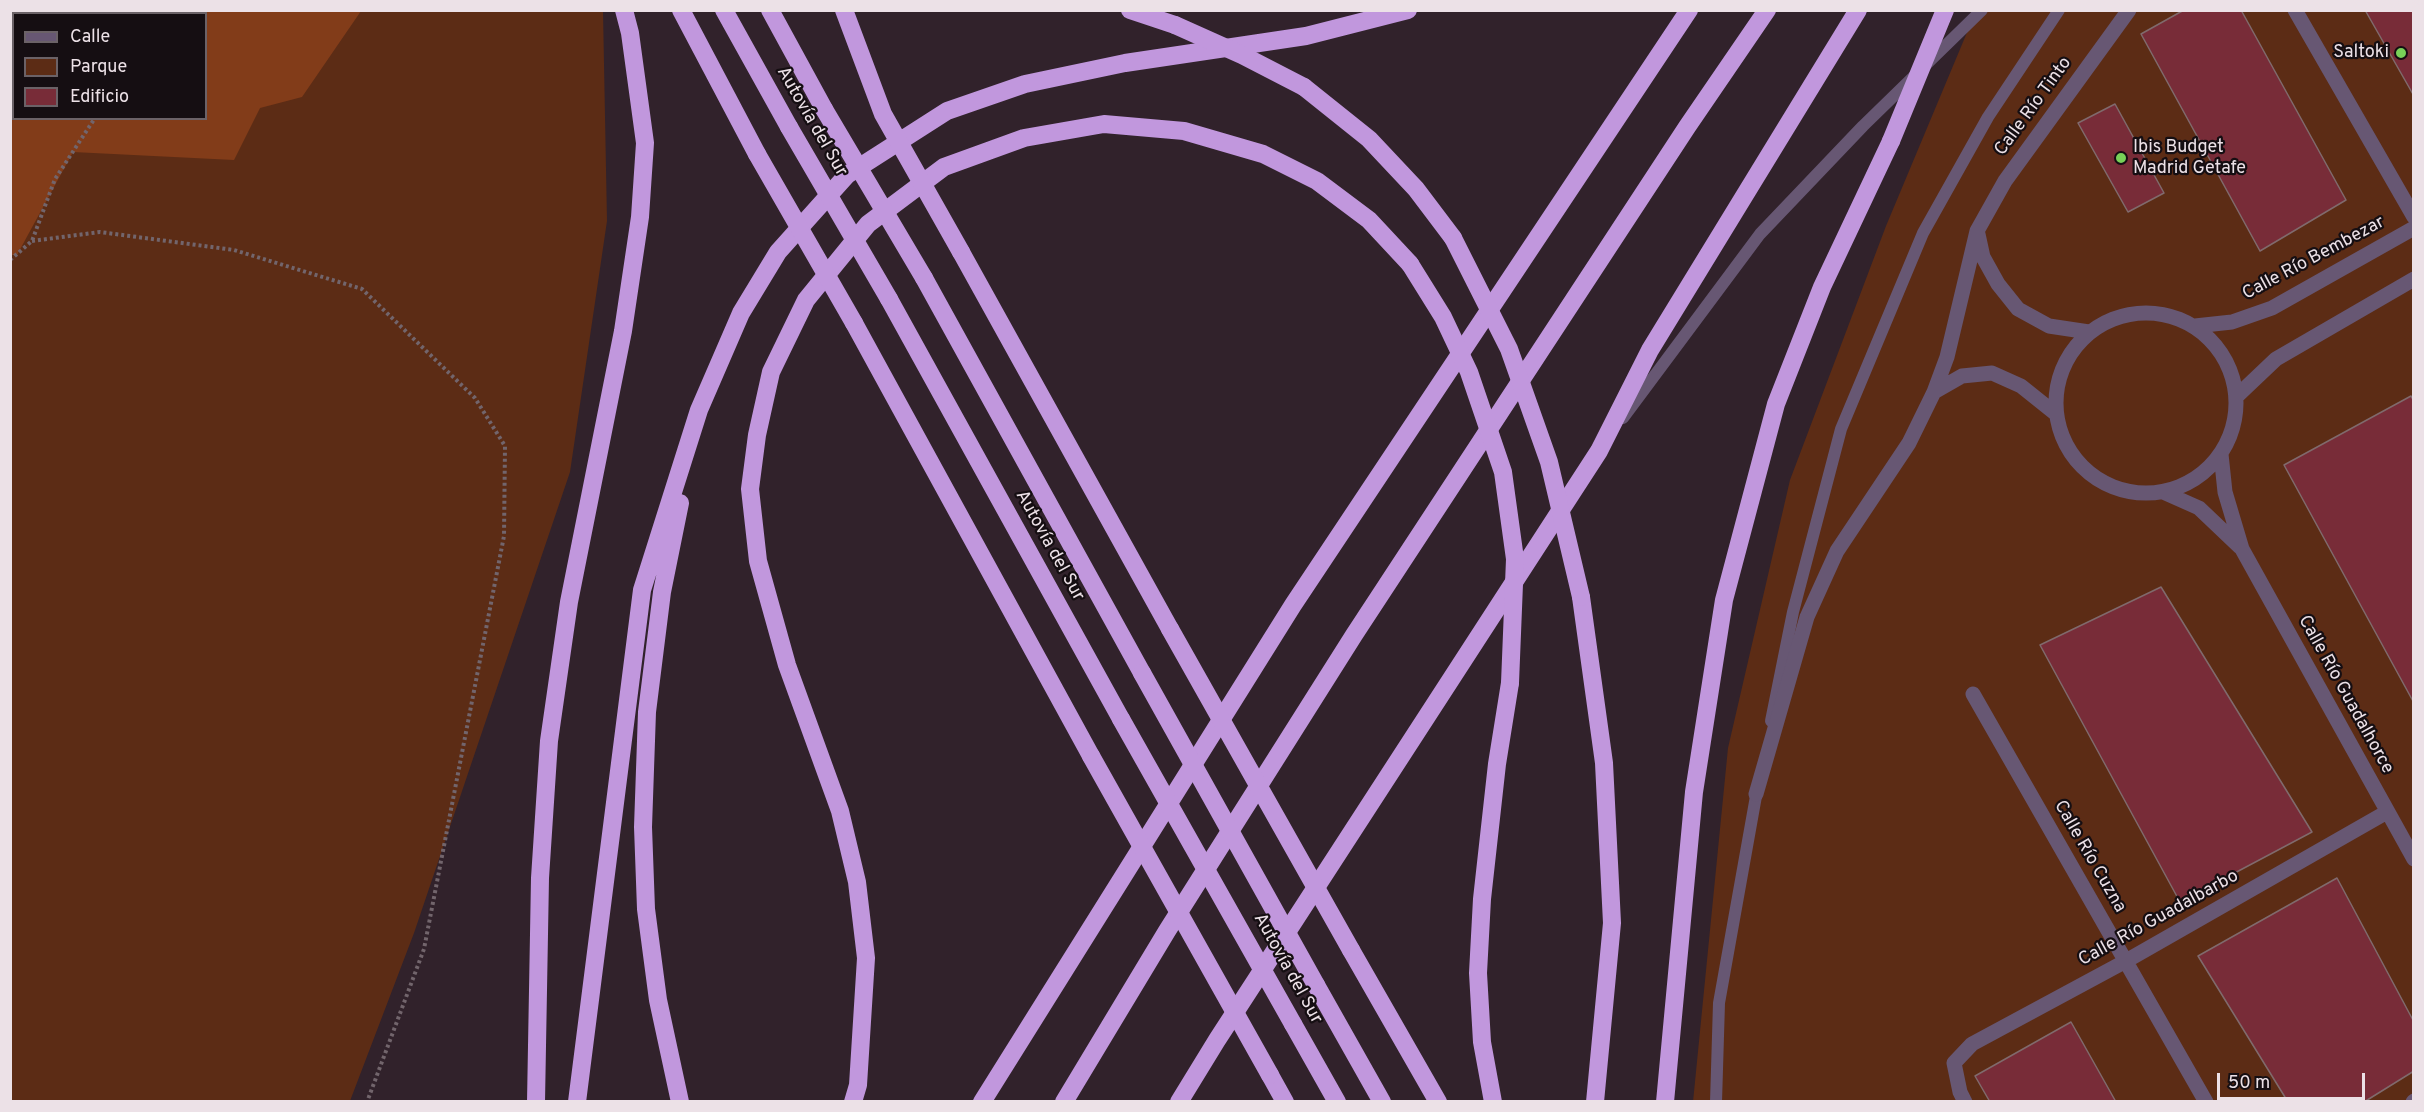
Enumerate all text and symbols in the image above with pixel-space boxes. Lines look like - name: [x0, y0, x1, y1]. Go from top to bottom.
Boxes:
- legend: [12, 12, 207, 120]
- text: Calle: [70, 26, 110, 49]
- place label: Saltoki: [2333, 42, 2389, 64]
- marker: Saltoki: [2394, 46, 2408, 60]
- street label: Calle Río Tinto: [1991, 53, 2077, 161]
- text: Parque: [70, 56, 127, 79]
- street label: Autovía del Sur: [771, 63, 851, 181]
- text: Edificio: [70, 86, 129, 109]
- place label: Ibis Budget Madrid Getafe: [2133, 137, 2246, 180]
- marker: Ibis Budget Madrid Getafe: [2114, 151, 2128, 165]
- street label: Calle Río Bembezar: [2239, 212, 2389, 306]
- street label: Autovía del Sur: [1010, 487, 1088, 605]
- street label: Calle Río Guadalhorce: [2292, 612, 2398, 778]
- street label: Calle Río Cuzna: [2048, 797, 2130, 917]
- street label: Calle Río Guadalbarbo: [2075, 866, 2243, 972]
- street label: Autovía del Sur: [1248, 910, 1326, 1028]
- scale bar: [2220, 1061, 2368, 1099]
- text: 50 m: [2228, 1072, 2270, 1095]

